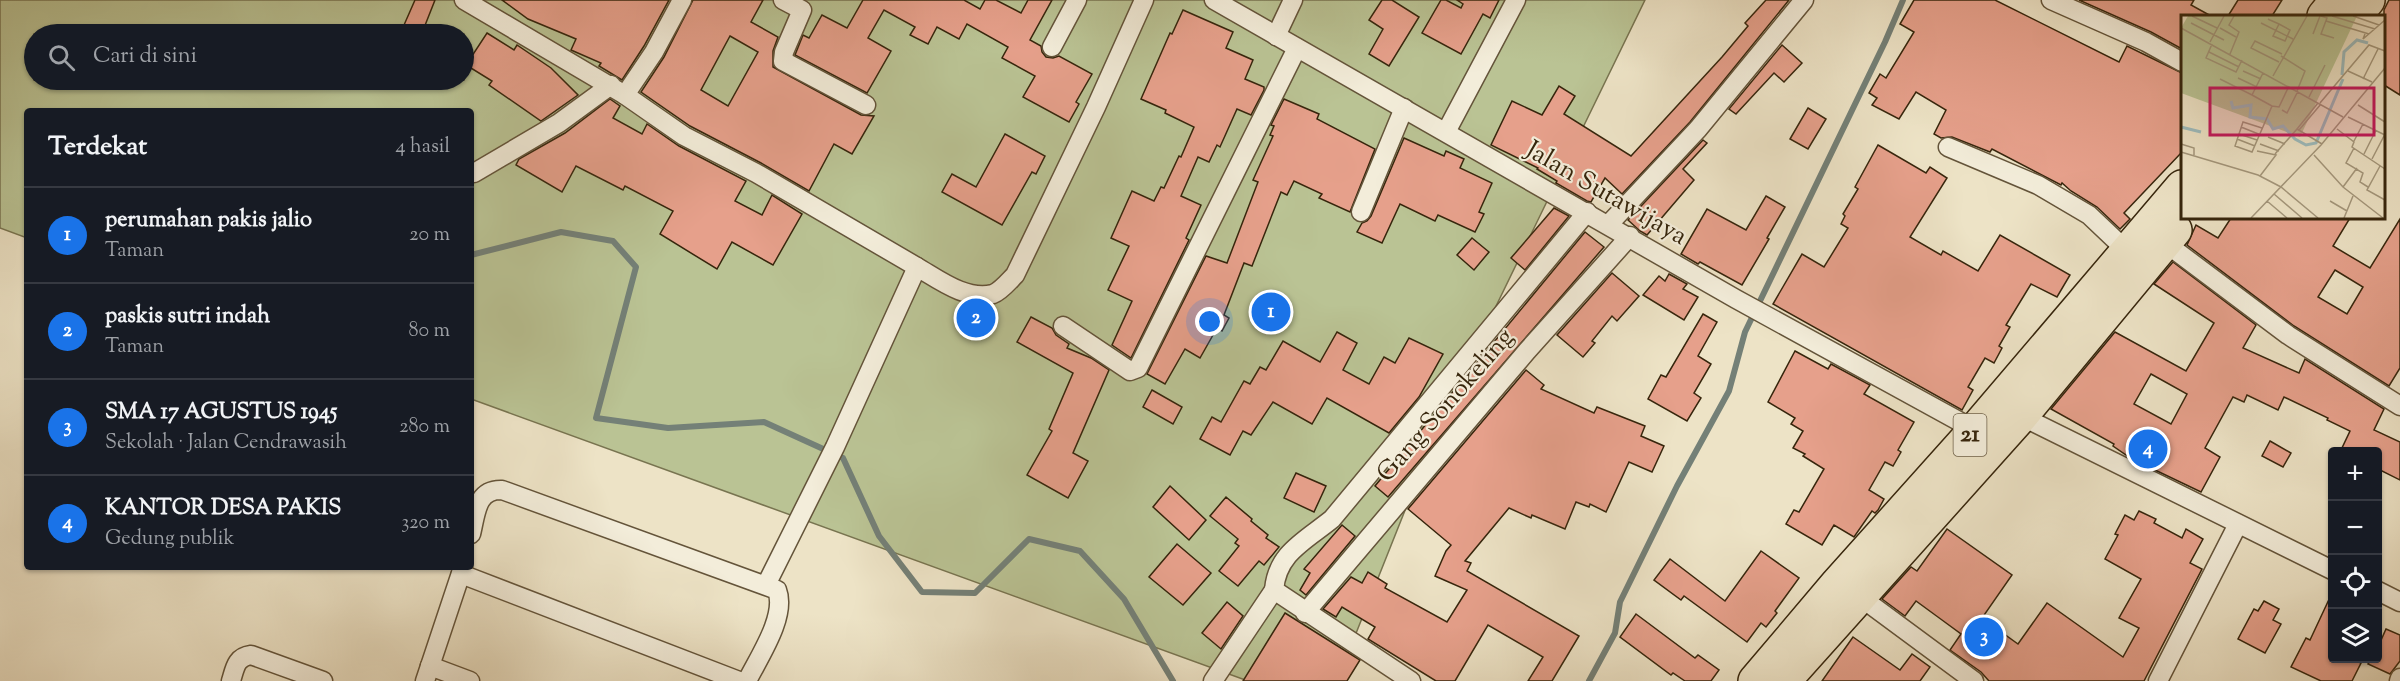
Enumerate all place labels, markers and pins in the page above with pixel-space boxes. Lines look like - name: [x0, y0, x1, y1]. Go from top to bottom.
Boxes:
- pin: 1: [1252, 290, 1290, 334]
- pin: 2: [956, 296, 996, 340]
- pin: 4: [2128, 426, 2168, 472]
- pin: 3: [1964, 614, 2004, 660]

